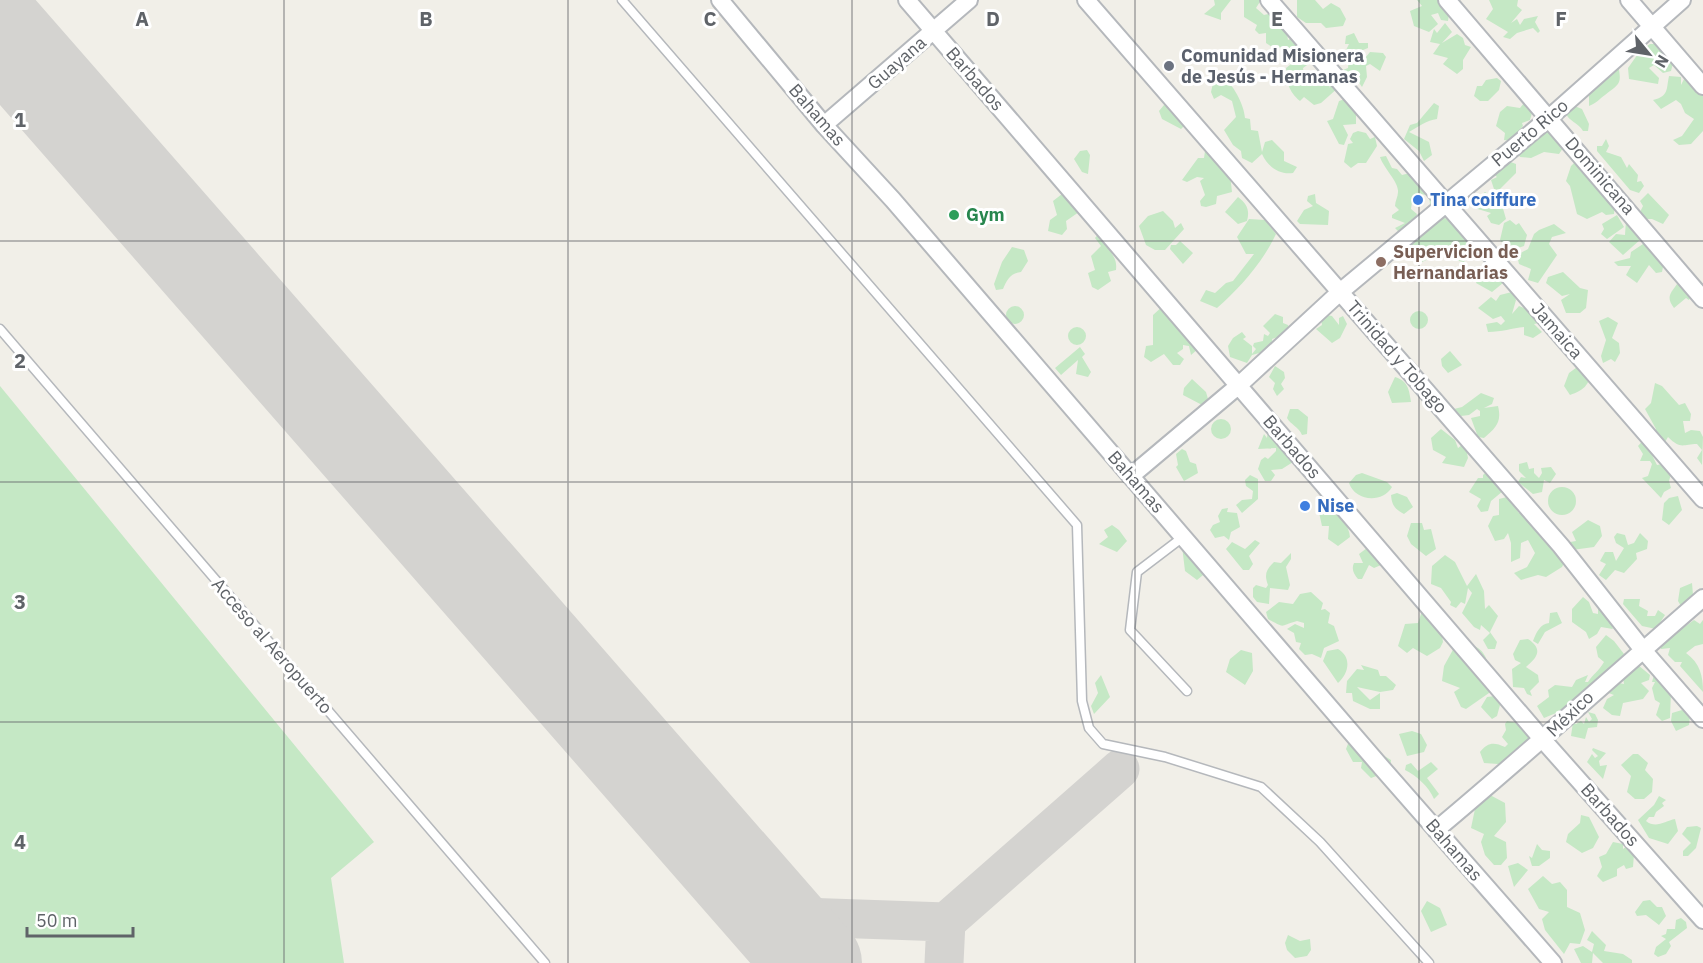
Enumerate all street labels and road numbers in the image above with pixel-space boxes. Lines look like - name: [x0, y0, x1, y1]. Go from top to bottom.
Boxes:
- street label: Guayana: [863, 31, 931, 94]
- street label: Barbados: [941, 42, 1009, 115]
- street label: Bahamas: [784, 79, 851, 151]
- street label: Puerto Rico: [1487, 94, 1573, 171]
- street label: Dominicana: [1560, 132, 1641, 220]
- street label: Trinidad y Tobago: [1342, 296, 1453, 418]
- street label: Jamaica: [1527, 298, 1588, 364]
- street label: Barbados: [1258, 410, 1326, 483]
- street label: Bahamas: [1103, 446, 1170, 518]
- street label: Acceso al Aeropuerto: [207, 573, 338, 718]
- street label: México: [1541, 686, 1598, 742]
- street label: Barbados: [1576, 778, 1645, 851]
- street label: Bahamas: [1421, 814, 1488, 886]

